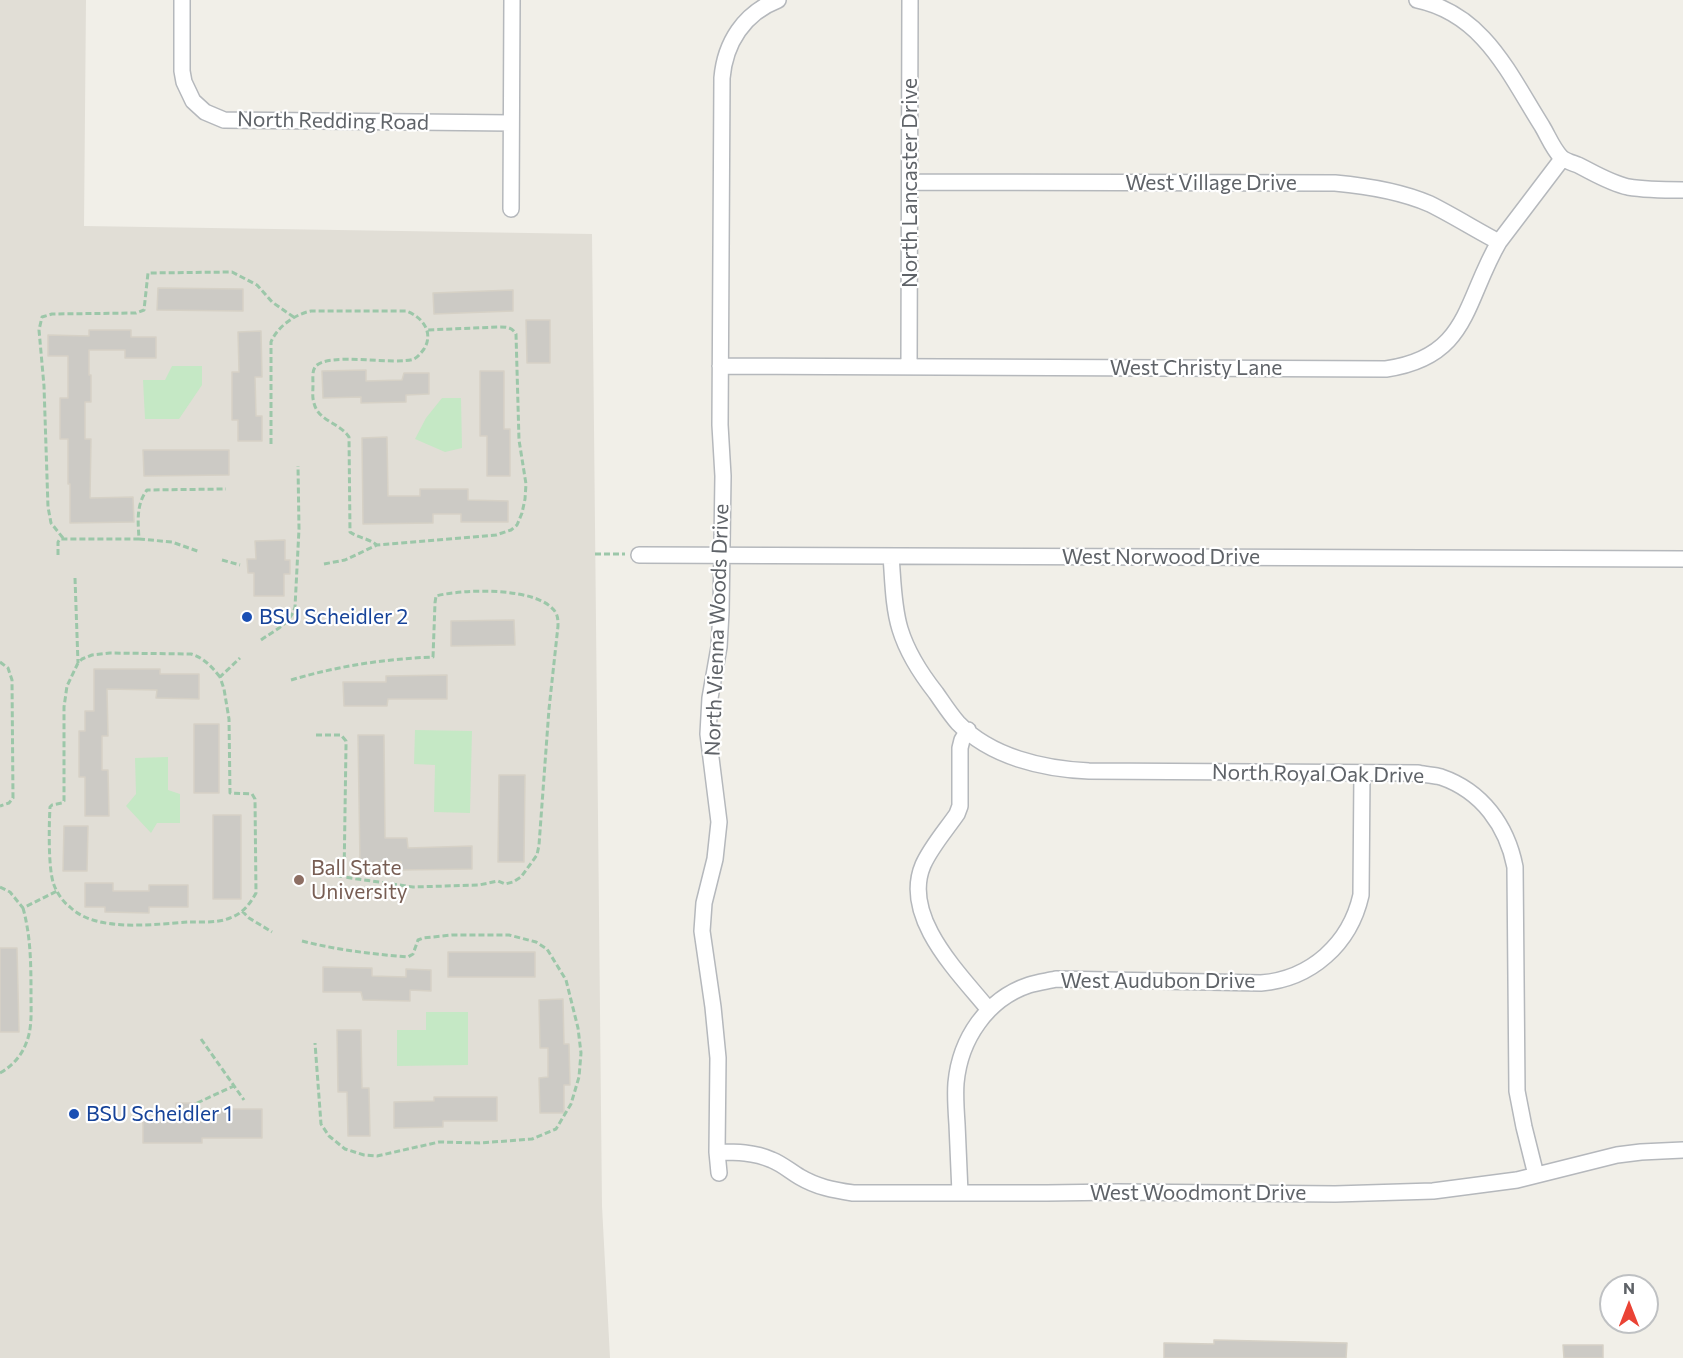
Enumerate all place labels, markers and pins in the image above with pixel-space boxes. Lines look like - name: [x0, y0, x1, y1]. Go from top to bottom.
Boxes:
- place label: BSU Scheidler 2: [259, 604, 408, 630]
- marker: BSU Scheidler 2: [240, 610, 254, 624]
- place label: Ball State University: [311, 855, 408, 905]
- marker: Ball State University: [292, 873, 306, 887]
- place label: BSU Scheidler 1: [86, 1101, 232, 1127]
- marker: BSU Scheidler 1: [67, 1107, 81, 1121]

